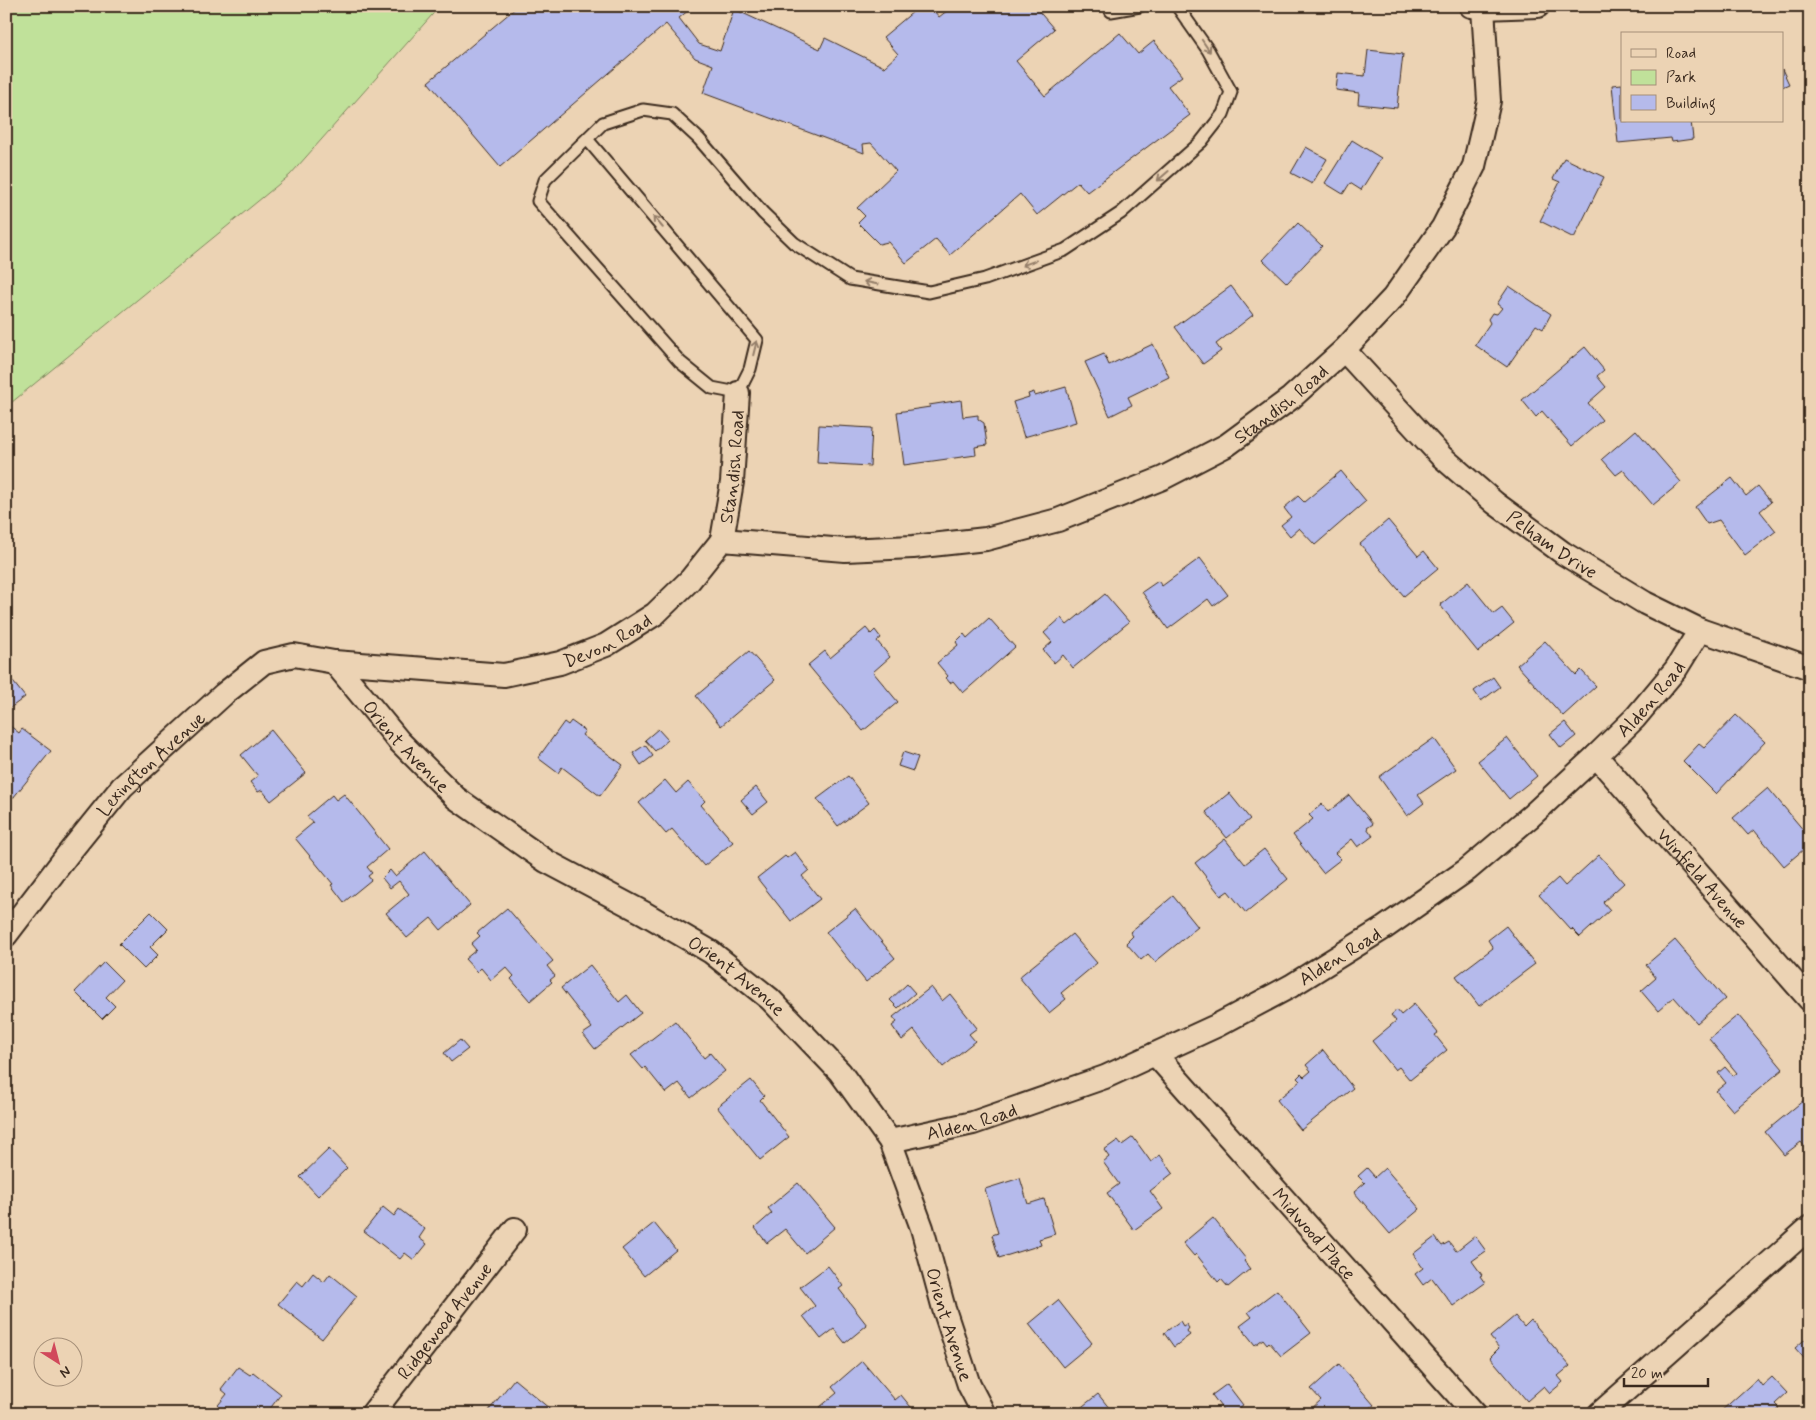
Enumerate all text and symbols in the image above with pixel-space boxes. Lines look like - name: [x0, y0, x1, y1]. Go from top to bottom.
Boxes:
- legend: [1621, 32, 1784, 122]
- one-way arrow: [1200, 39, 1211, 53]
- text: Road: [1666, 44, 1696, 64]
- text: Park: [1666, 68, 1696, 88]
- text: Building: [1666, 94, 1716, 115]
- one-way arrow: [1157, 170, 1170, 181]
- one-way arrow: [653, 216, 664, 229]
- one-way arrow: [1021, 259, 1037, 268]
- one-way arrow: [864, 278, 880, 287]
- one-way arrow: [751, 340, 760, 356]
- street label: Standish Road: [1229, 359, 1334, 450]
- street label: Standish Road: [714, 409, 751, 526]
- street label: Pelham Drive: [1501, 505, 1602, 585]
- street label: Devon Road: [560, 608, 657, 674]
- street label: Alden Road: [1612, 657, 1692, 743]
- street label: Orient Avenue: [356, 695, 455, 799]
- street label: Lexington Avenue: [92, 706, 211, 822]
- street label: Winfield Avenue: [1651, 823, 1753, 934]
- street label: Alden Road: [1294, 922, 1386, 992]
- street label: Orient Avenue: [683, 930, 791, 1022]
- street label: Alden Road: [924, 1098, 1021, 1147]
- street label: Midwood Place: [1266, 1183, 1361, 1286]
- street label: Ridgewood Avenue: [392, 1258, 499, 1385]
- street label: Orient Avenue: [919, 1265, 978, 1385]
- north arrow: [32, 1338, 82, 1388]
- scale bar: [1624, 1355, 1707, 1387]
- text: N: [56, 1362, 74, 1382]
- text: 20 m: [1631, 1364, 1663, 1384]

